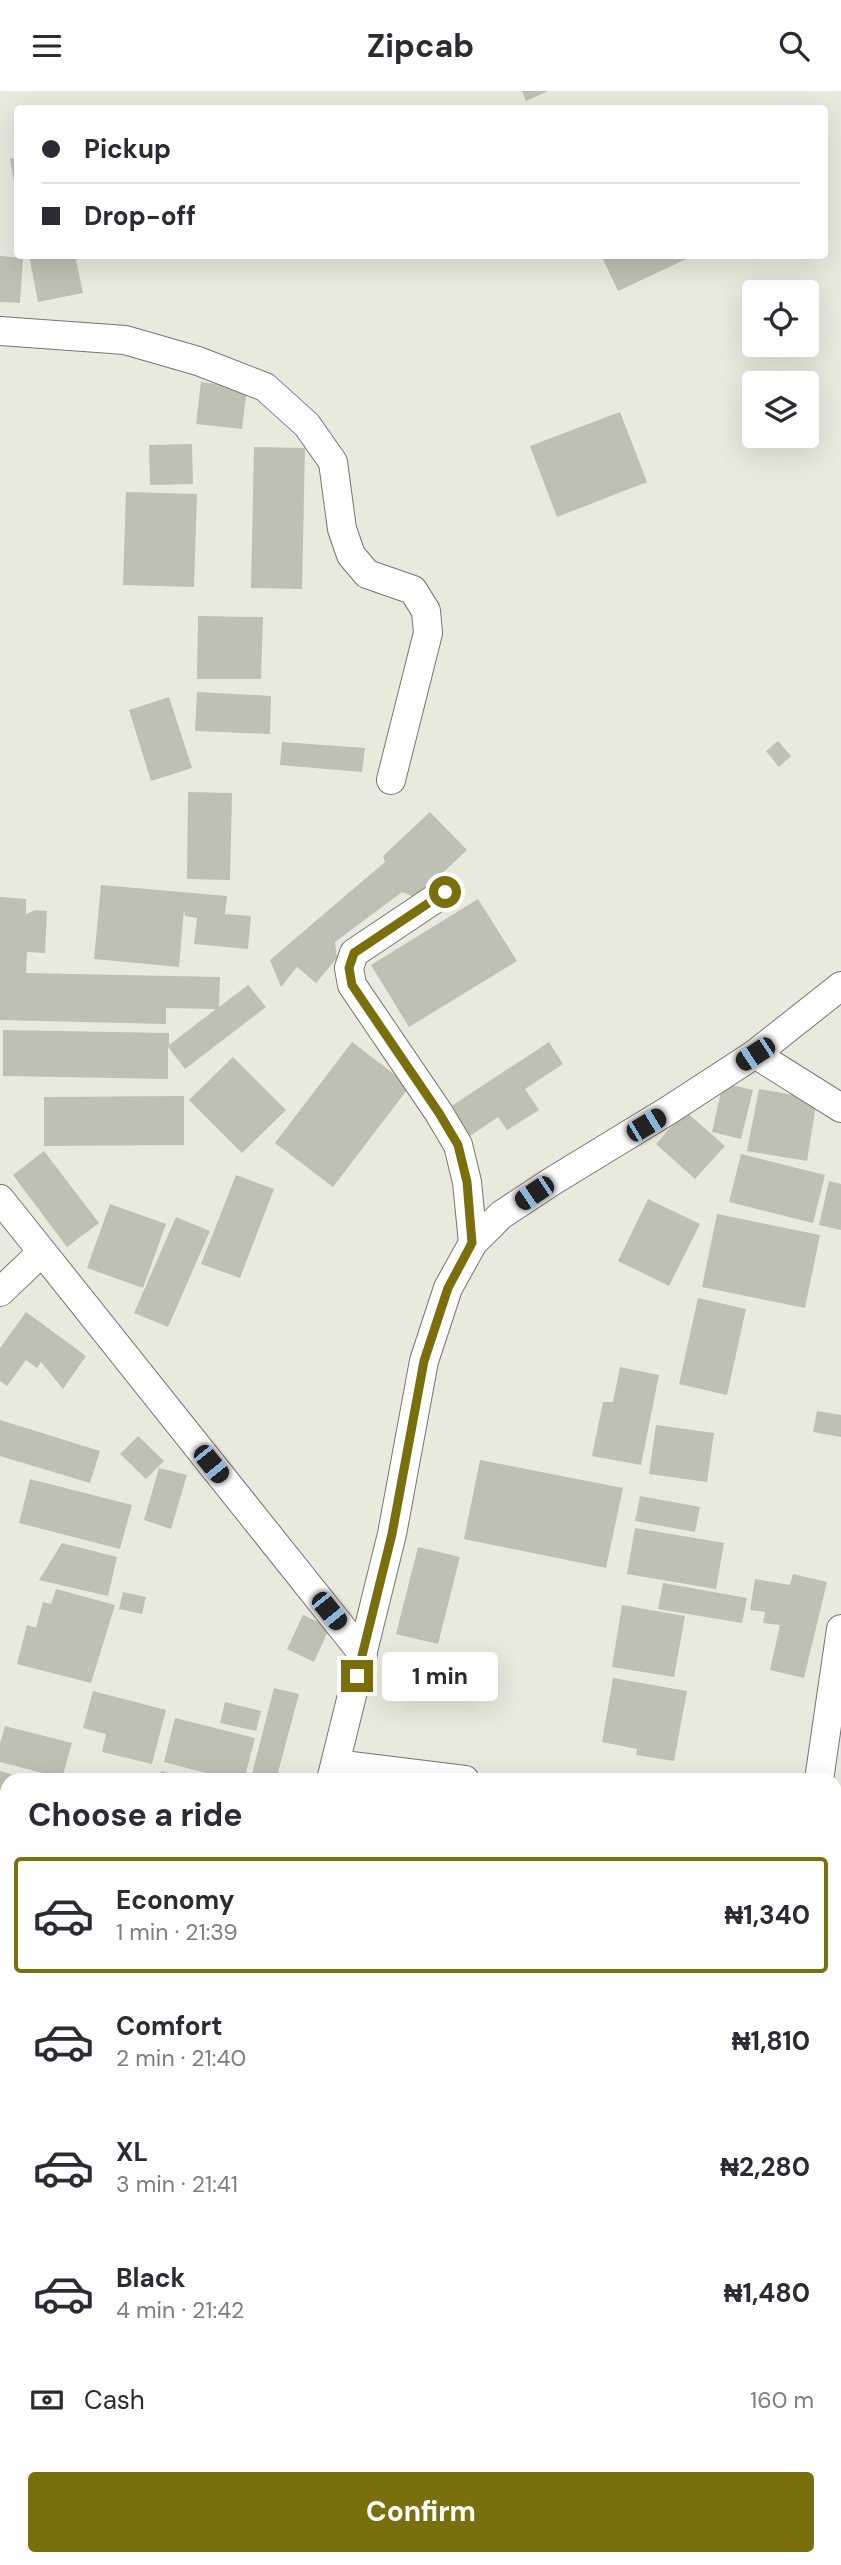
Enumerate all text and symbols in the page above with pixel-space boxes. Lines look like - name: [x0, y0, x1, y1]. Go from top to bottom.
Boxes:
- text: Zipcab: [367, 25, 474, 67]
- icon: menu: [28, 27, 66, 65]
- icon: search: [775, 27, 813, 65]
- text: Pickup: [84, 132, 171, 166]
- text: Drop-off: [84, 199, 196, 233]
- map controls: [742, 280, 819, 448]
- button: locate: [742, 280, 819, 357]
- button: layers: [742, 371, 819, 448]
- route start: [429, 876, 461, 908]
- car: [732, 1034, 779, 1074]
- car: [623, 1105, 670, 1145]
- car: [511, 1173, 558, 1213]
- car: [190, 1441, 233, 1487]
- car: [308, 1588, 351, 1634]
- callout: 1 min: [382, 1651, 497, 1701]
- route end: [341, 1660, 373, 1692]
- text: 1 min: [412, 1661, 468, 1691]
- text: Choose a ride: [28, 1794, 243, 1836]
- text: Economy: [116, 1883, 234, 1917]
- icon: car: [32, 1884, 95, 1947]
- text: ₦1,340: [724, 1898, 810, 1932]
- text: 1 min · 21:39: [116, 1917, 238, 1947]
- text: Comfort: [116, 2009, 222, 2043]
- icon: car: [32, 2010, 95, 2073]
- text: ₦1,810: [732, 2024, 810, 2058]
- text: 2 min · 21:40: [116, 2043, 246, 2073]
- text: XL: [116, 2135, 148, 2169]
- icon: car: [32, 2136, 95, 2199]
- text: ₦2,280: [720, 2150, 810, 2184]
- text: 3 min · 21:41: [116, 2169, 238, 2199]
- text: Black: [116, 2261, 186, 2295]
- icon: car: [32, 2262, 95, 2325]
- text: ₦1,480: [724, 2276, 810, 2310]
- text: 4 min · 21:42: [116, 2295, 244, 2325]
- icon: cash: [28, 2381, 66, 2419]
- text: Cash: [84, 2383, 145, 2417]
- text: 160 m: [750, 2385, 814, 2415]
- button: Confirm: [28, 2472, 814, 2552]

